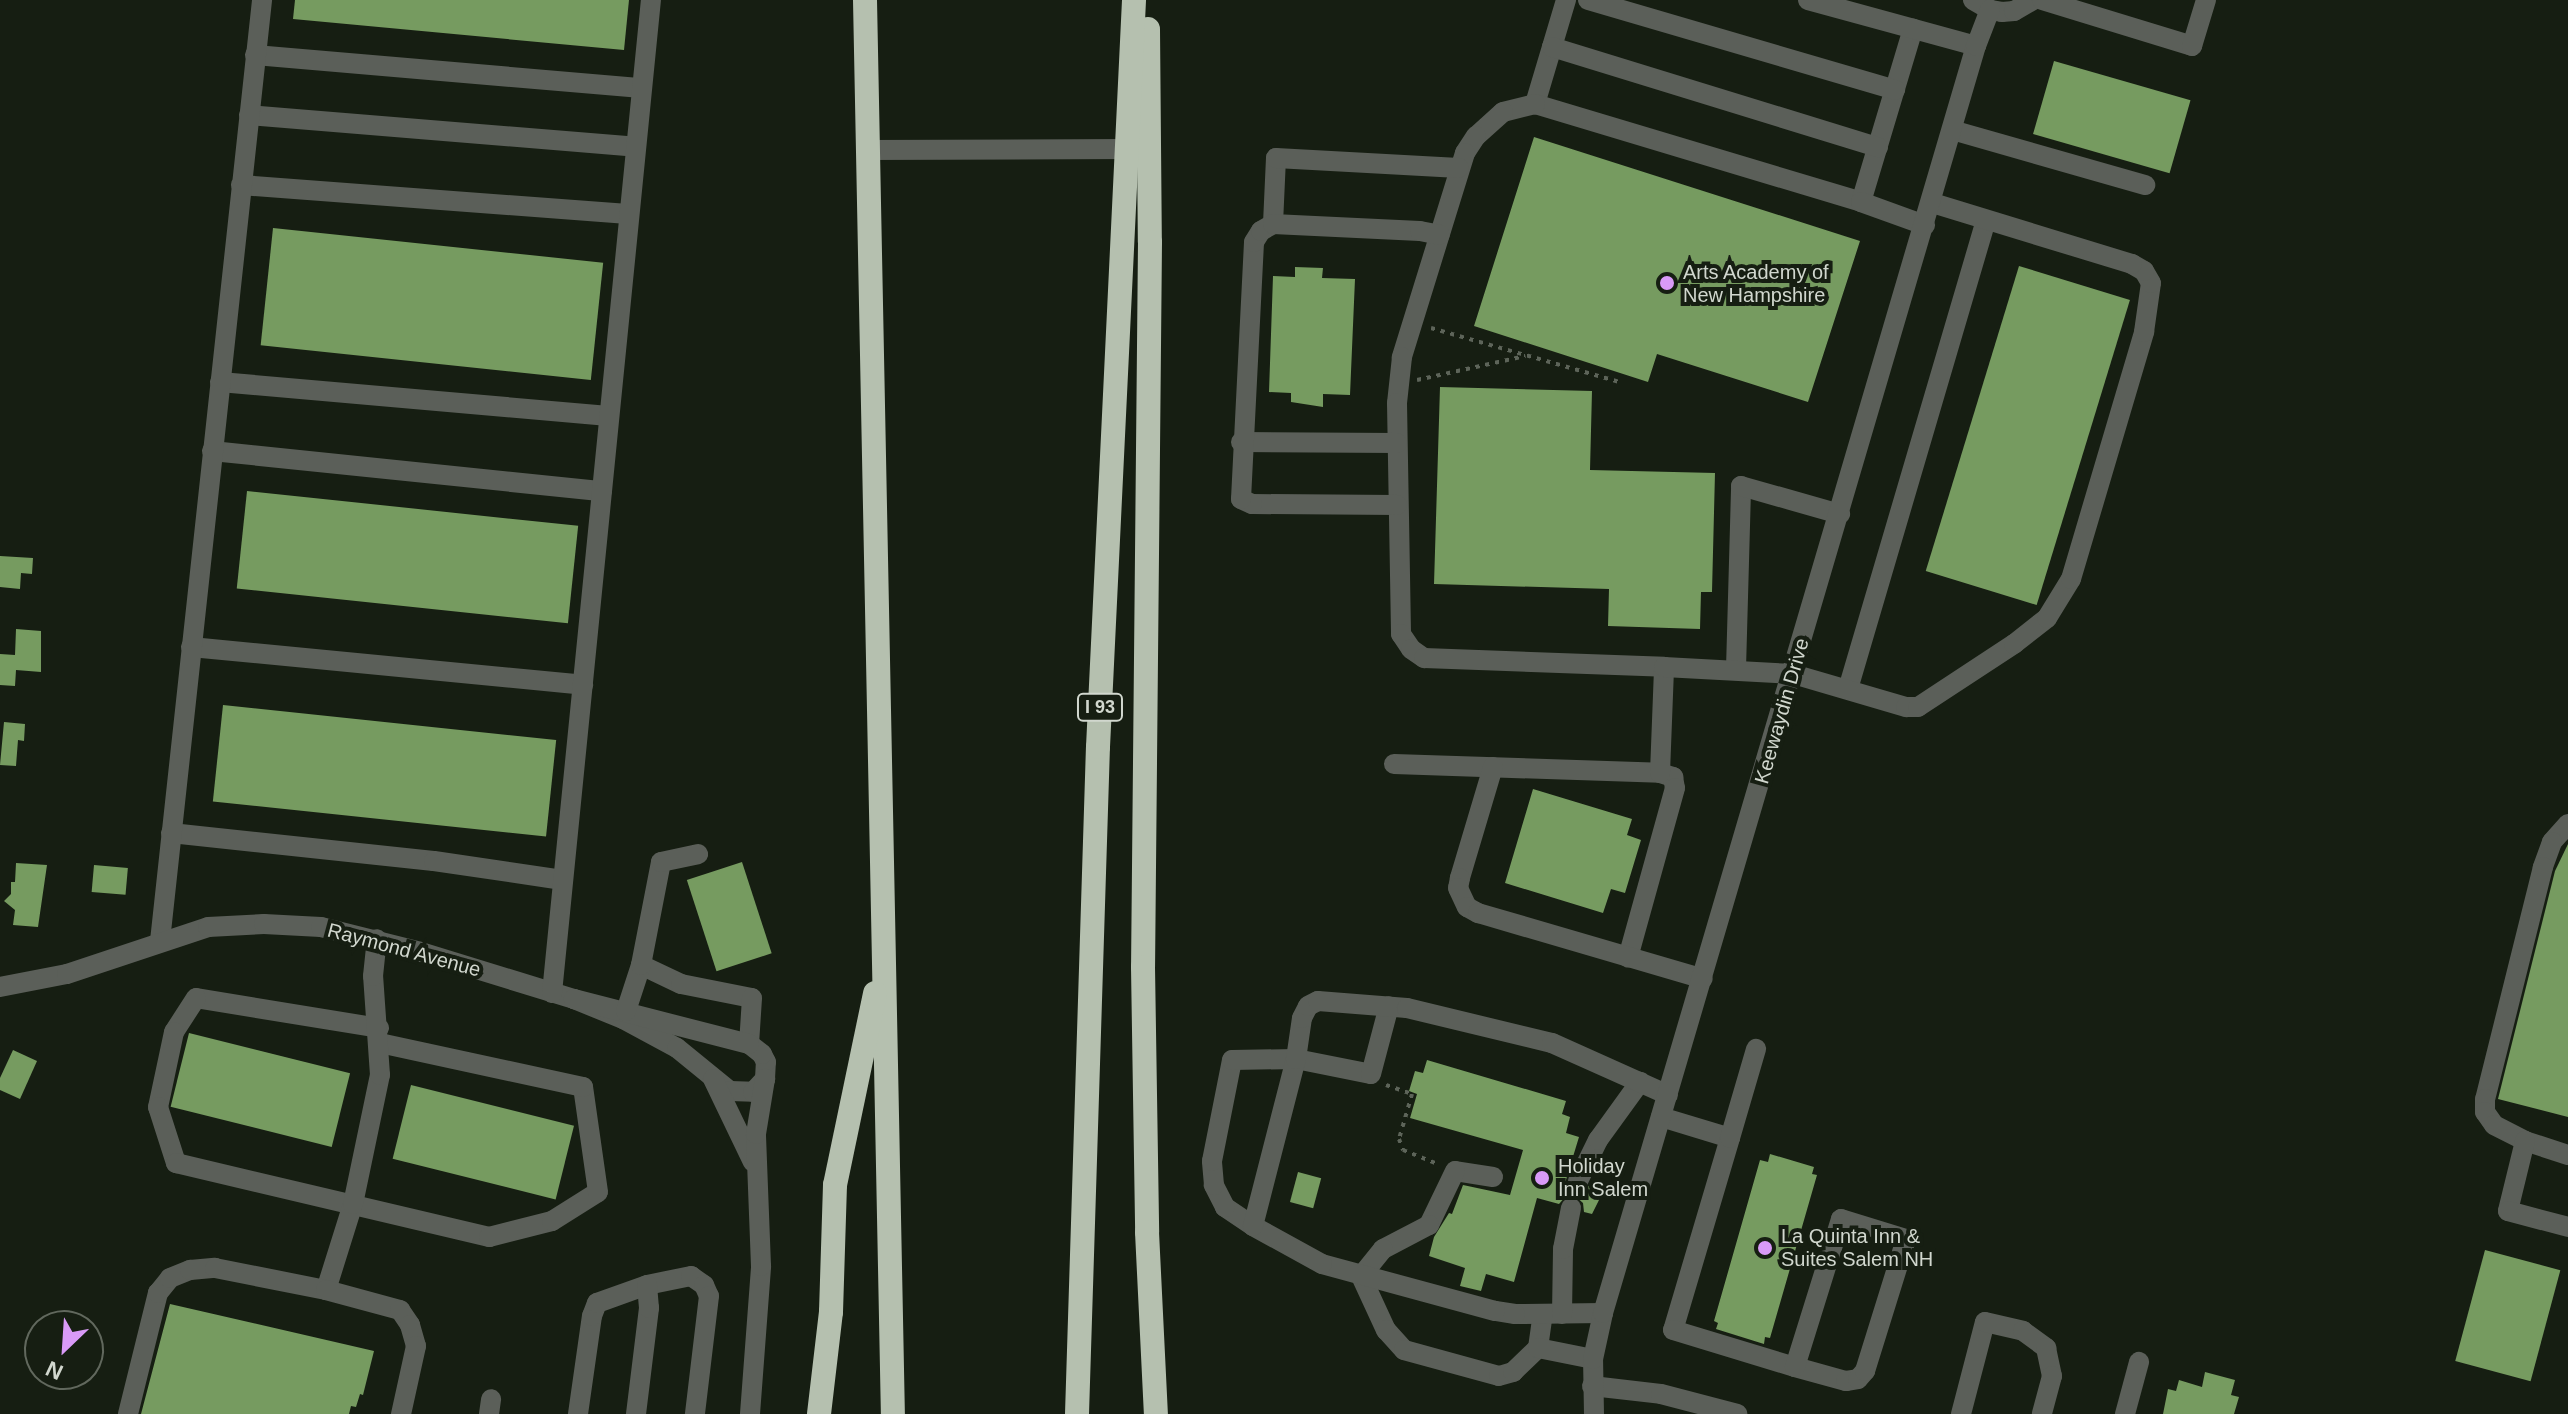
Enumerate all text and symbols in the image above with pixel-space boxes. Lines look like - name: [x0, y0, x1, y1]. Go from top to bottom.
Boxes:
- place label: Arts Academy of New Hampshire: [1683, 260, 1830, 307]
- marker: Arts Academy of New Hampshire: [1658, 274, 1676, 292]
- street label: Keewaydin Drive: [1750, 636, 1814, 786]
- road number: I 93: [1076, 693, 1124, 721]
- street label: Raymond Avenue: [324, 918, 484, 982]
- place label: Holiday Inn Salem: [1558, 1154, 1648, 1201]
- marker: Holiday Inn Salem: [1533, 1169, 1551, 1187]
- place label: La Quinta Inn & Suites Salem NH: [1781, 1224, 1933, 1271]
- marker: La Quinta Inn & Suites Salem NH: [1756, 1239, 1774, 1257]
- north arrow: [24, 1310, 104, 1390]
- text: N: [42, 1356, 67, 1385]

